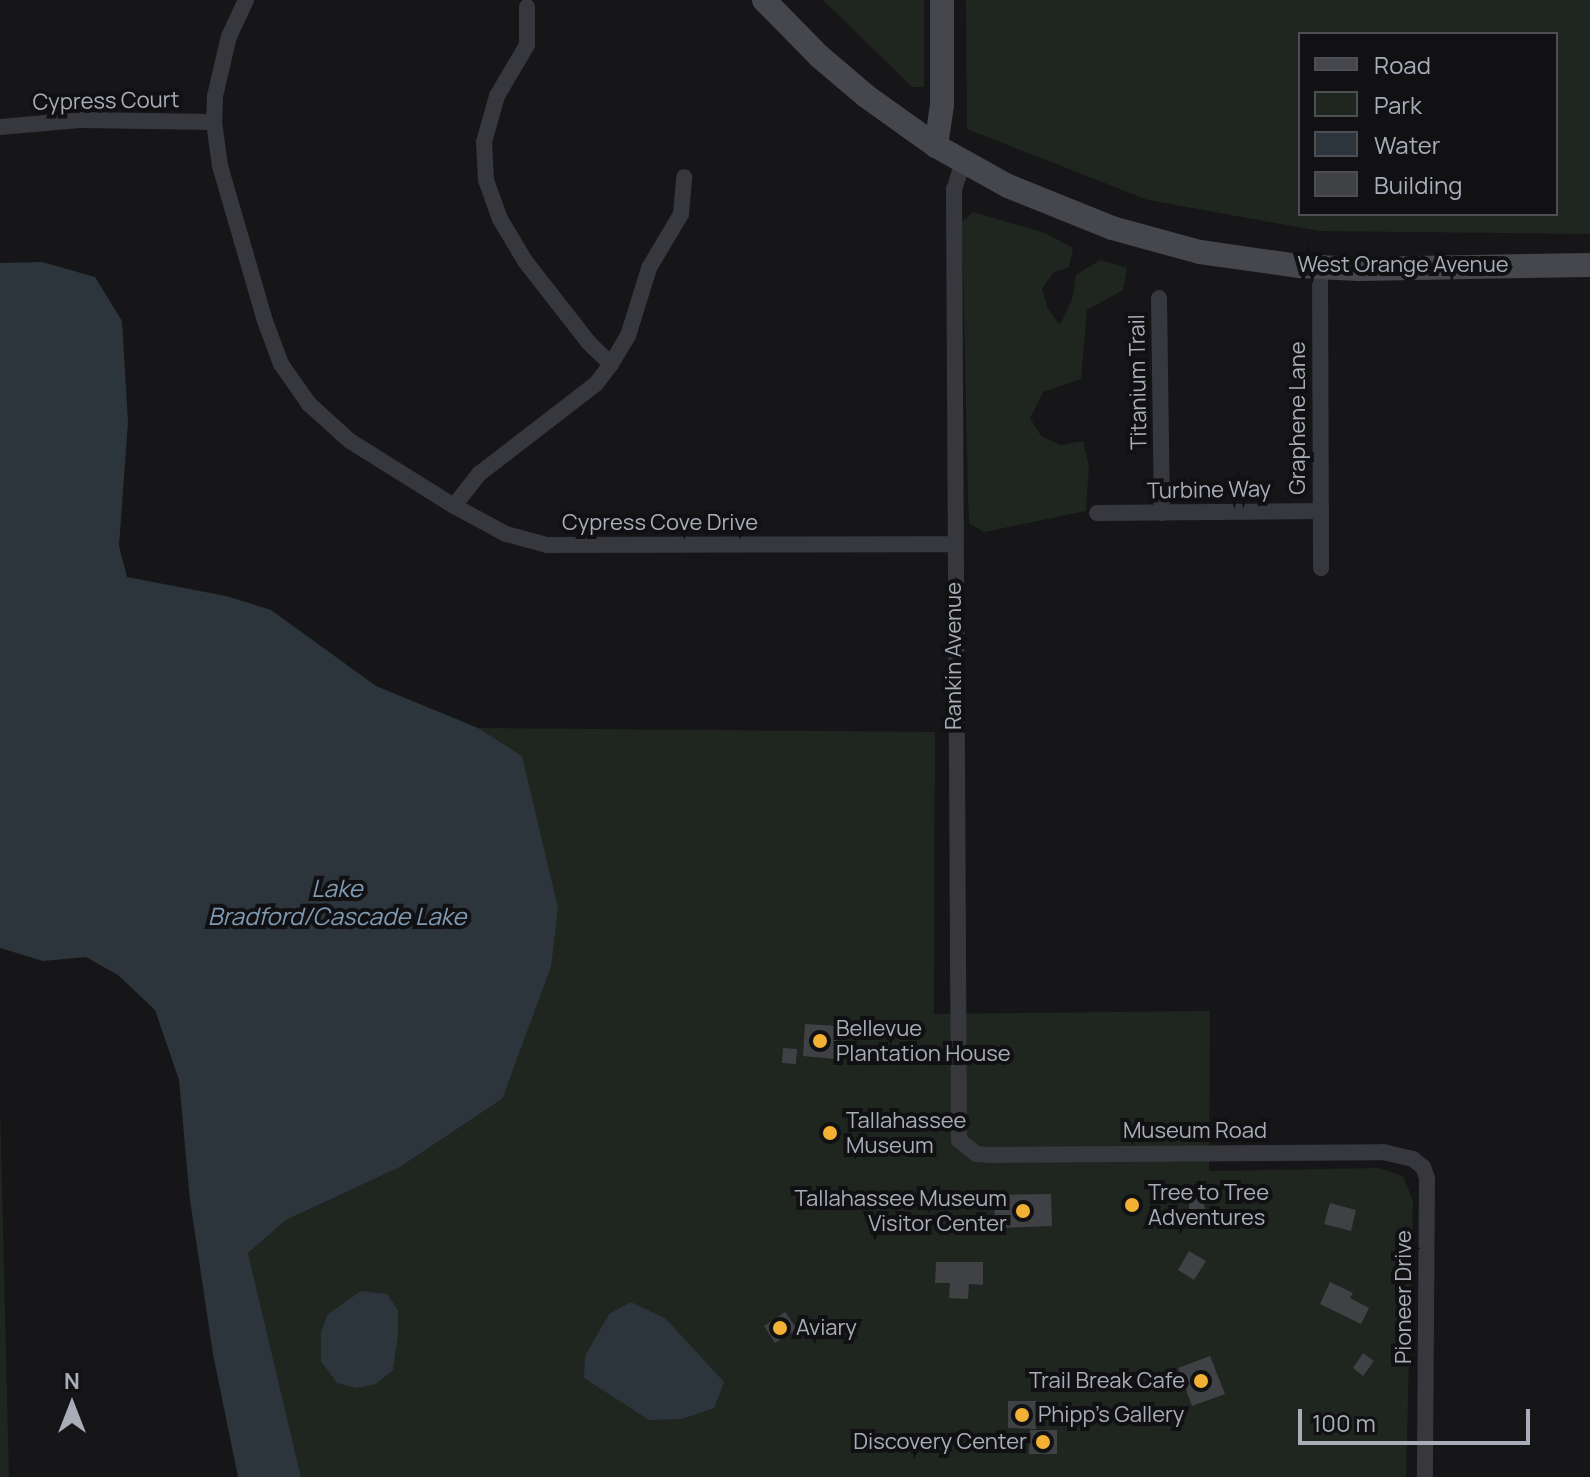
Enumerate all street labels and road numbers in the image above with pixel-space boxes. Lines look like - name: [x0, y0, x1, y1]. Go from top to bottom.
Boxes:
- street label: Cypress Court: [32, 87, 180, 115]
- street label: West Orange Avenue: [1297, 252, 1509, 278]
- street label: Titanium Trail: [1124, 314, 1152, 450]
- street label: Graphene Lane: [1285, 341, 1311, 495]
- street label: Turbine Way: [1147, 476, 1271, 504]
- street label: Cypress Cove Drive: [562, 510, 758, 536]
- street label: Rankin Avenue: [941, 582, 967, 730]
- street label: Museum Road: [1123, 1118, 1267, 1144]
- street label: Pioneer Drive: [1391, 1230, 1417, 1364]

